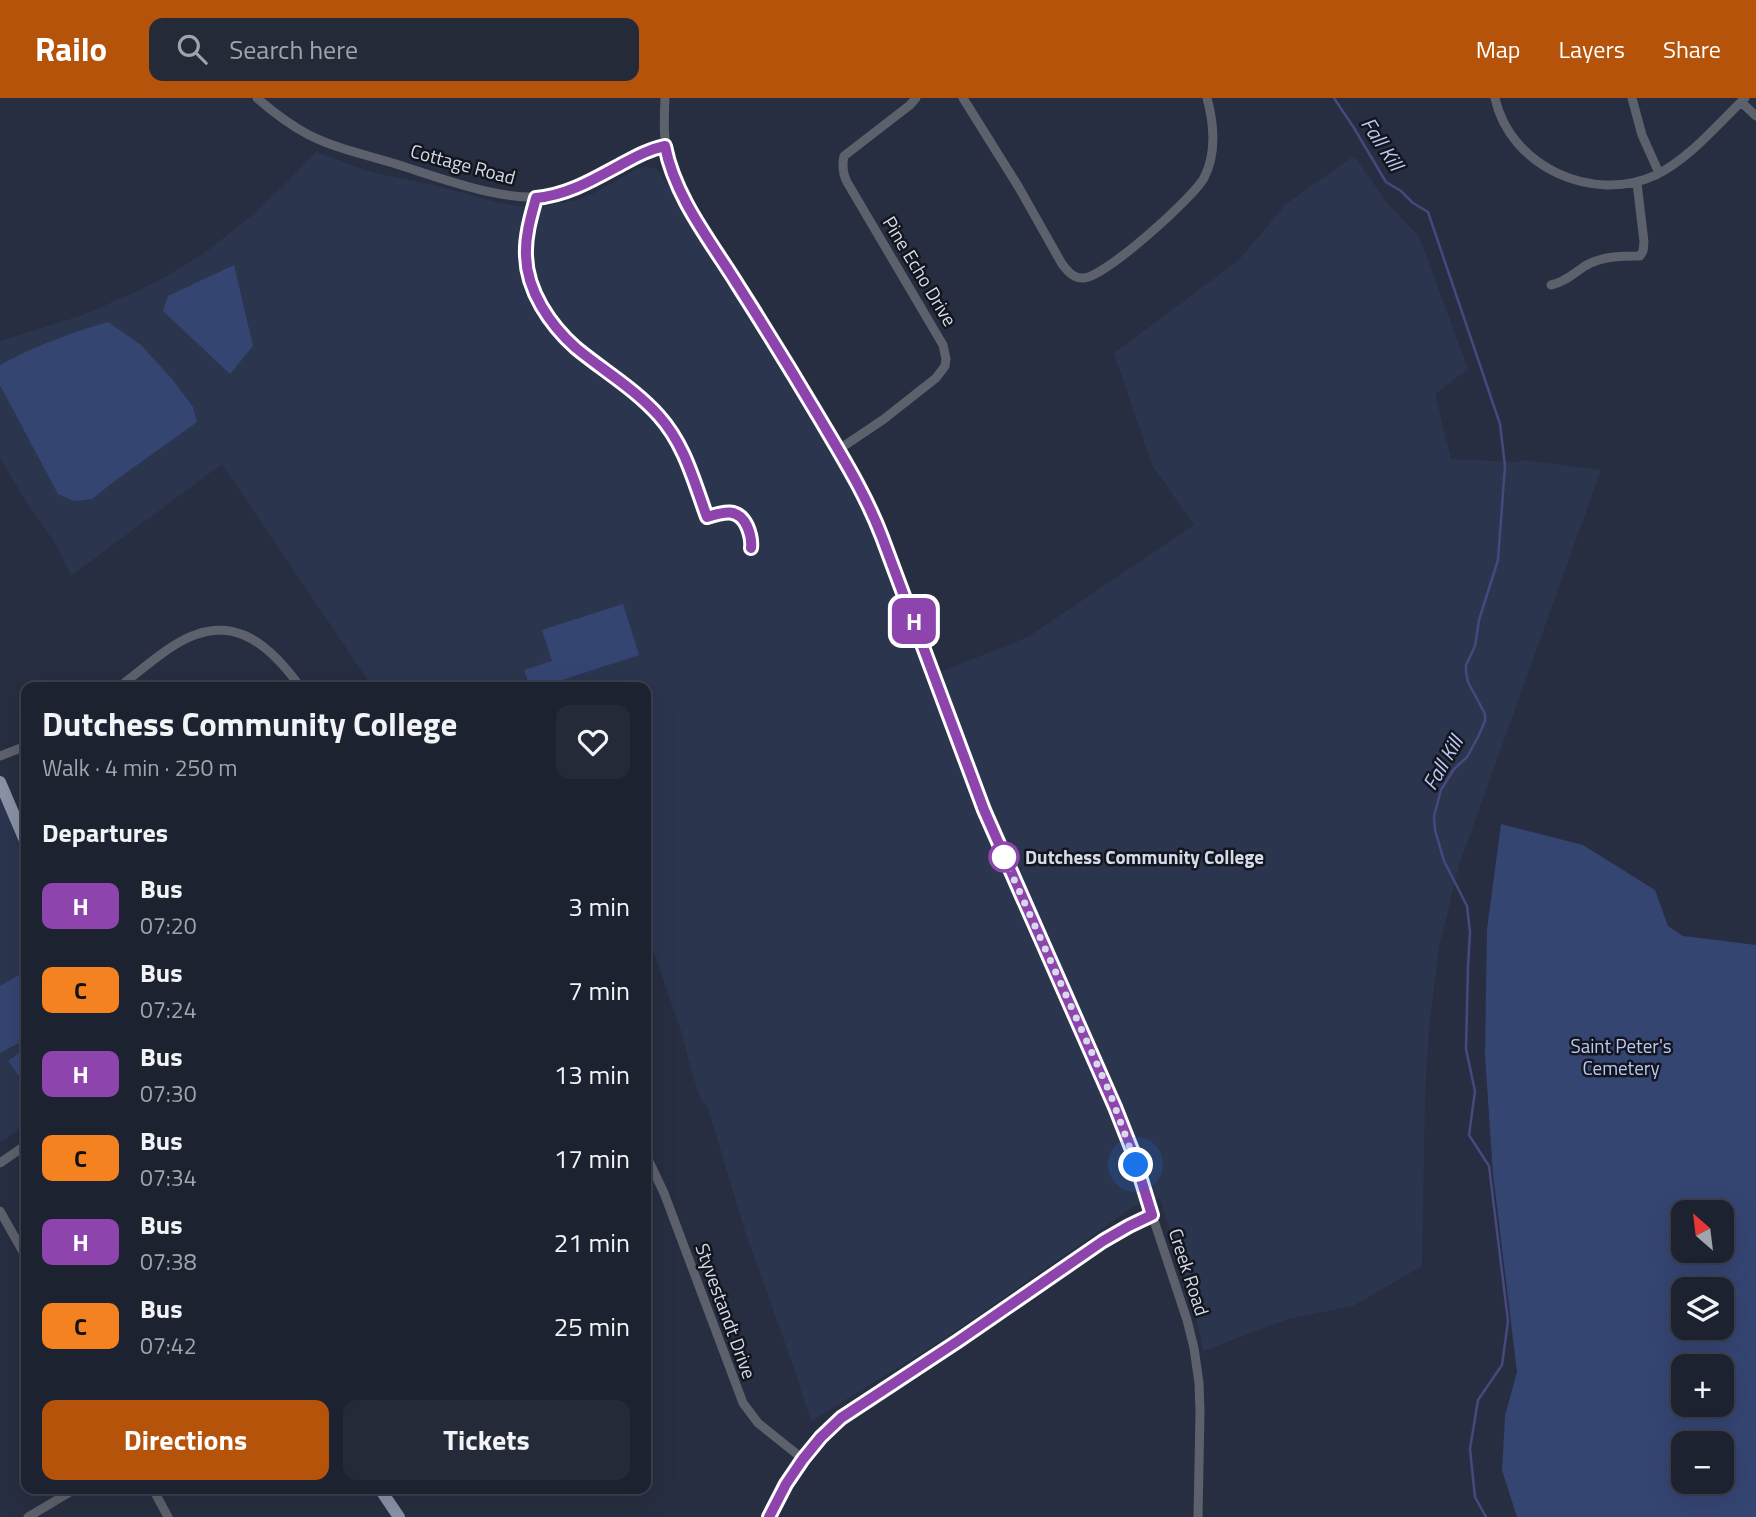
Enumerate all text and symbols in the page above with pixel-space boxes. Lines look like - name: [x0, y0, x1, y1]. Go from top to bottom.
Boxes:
- search box: [149, 18, 639, 81]
- text: Railo: [35, 24, 107, 74]
- icon: search: [173, 30, 211, 68]
- text: Search here: [229, 30, 358, 69]
- text: Map: [1476, 31, 1521, 67]
- text: Layers: [1559, 31, 1625, 67]
- text: Share: [1663, 31, 1721, 67]
- water label: Fall Kill: [1354, 110, 1413, 179]
- street label: Cottage Road: [407, 136, 519, 191]
- street label: Pine Echo Drive: [876, 210, 965, 331]
- line badge: H: [891, 598, 937, 644]
- text: H: [906, 603, 922, 639]
- text: Dutchess Community College: [42, 699, 457, 749]
- button: heart: [556, 705, 630, 779]
- water label: Fall Kill: [1414, 727, 1472, 796]
- text: Walk · 4 min · 250 m: [42, 750, 238, 785]
- text: Departures: [42, 813, 168, 852]
- marker: Dutchess Community College: [989, 842, 1019, 872]
- place label: Dutchess Community College: [1025, 842, 1264, 871]
- text: Bus: [140, 869, 182, 908]
- text: 3 min: [568, 887, 630, 926]
- text: H: [72, 888, 89, 924]
- text: 07:20: [140, 908, 197, 943]
- text: Bus: [140, 953, 182, 992]
- text: 7 min: [568, 971, 630, 1010]
- text: C: [74, 972, 87, 1008]
- text: 07:24: [140, 992, 197, 1027]
- park label: Saint Peter's Cemetery: [1570, 1031, 1672, 1082]
- text: Bus: [140, 1037, 182, 1076]
- text: 13 min: [554, 1055, 630, 1094]
- text: H: [72, 1056, 89, 1092]
- text: 07:30: [140, 1076, 197, 1111]
- text: Bus: [140, 1121, 182, 1160]
- text: 17 min: [554, 1139, 630, 1178]
- text: C: [74, 1140, 87, 1176]
- your location: [1118, 1147, 1153, 1182]
- text: 07:34: [140, 1160, 197, 1195]
- north arrow: [1671, 1200, 1734, 1264]
- map controls: [1671, 1200, 1734, 1494]
- text: Bus: [140, 1205, 182, 1244]
- text: 21 min: [554, 1223, 630, 1262]
- text: H: [72, 1224, 89, 1260]
- street label: Creek Road: [1162, 1224, 1217, 1319]
- street label: Styvestandt Drive: [689, 1239, 764, 1383]
- text: 07:38: [140, 1244, 197, 1279]
- button: layers: [1671, 1277, 1734, 1340]
- text: Bus: [140, 1289, 182, 1328]
- text: 25 min: [554, 1307, 630, 1346]
- text: C: [74, 1308, 87, 1344]
- text: 07:42: [140, 1328, 197, 1363]
- button: +: [1671, 1354, 1734, 1417]
- button: Directions: [42, 1400, 329, 1480]
- button: Tickets: [343, 1400, 630, 1480]
- button: −: [1671, 1431, 1734, 1494]

